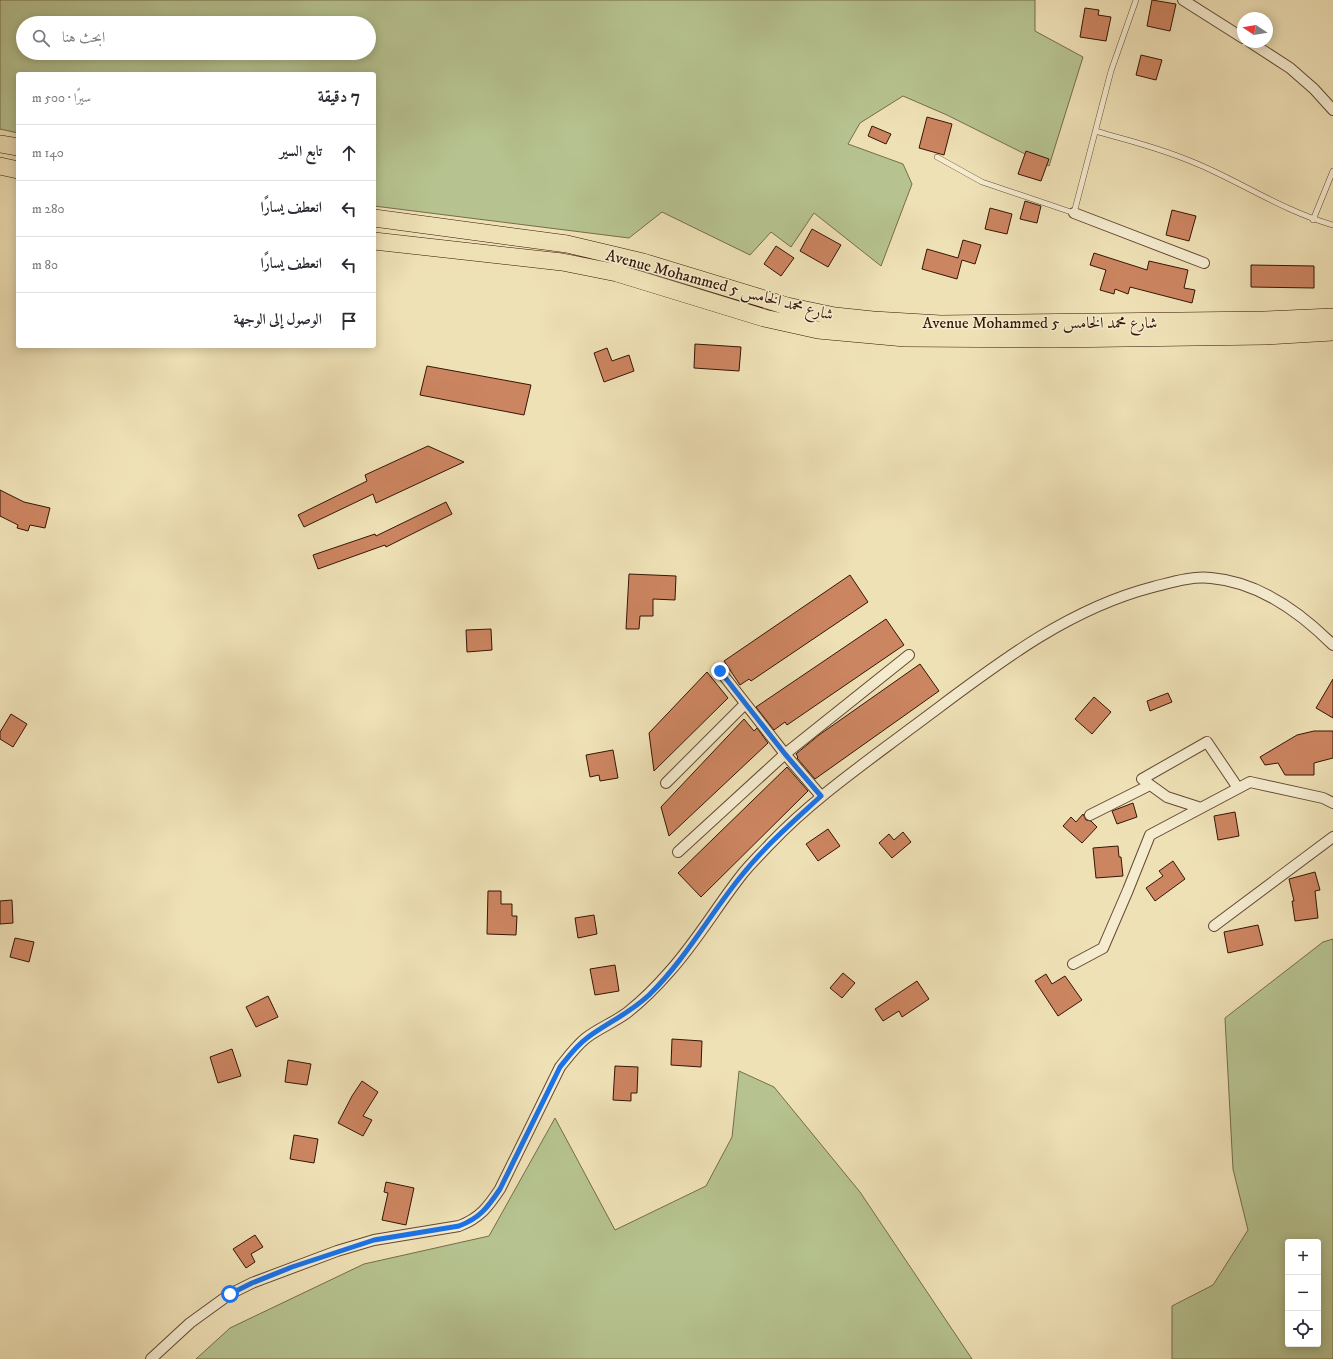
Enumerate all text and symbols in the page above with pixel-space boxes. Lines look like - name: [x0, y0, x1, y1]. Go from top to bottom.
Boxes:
- north arrow: [1237, 12, 1273, 48]
- search box: [16, 16, 376, 60]
- icon: search: [30, 27, 52, 49]
- text: ابحث هنا: [62, 28, 105, 47]
- text: 7 دقيقة: [318, 86, 360, 108]
- text: سيرًا · 500 m: [32, 90, 91, 106]
- text: تابع السير: [280, 142, 322, 161]
- icon: ahead: [338, 142, 360, 164]
- text: 140 m: [32, 145, 64, 161]
- text: انعطف يسارًا: [261, 198, 322, 217]
- icon: left: [338, 198, 360, 220]
- text: 280 m: [32, 201, 64, 217]
- street label: Avenue Mohammed 5 شارع محمد الخامس: [603, 245, 836, 328]
- text: انعطف يسارًا: [261, 254, 322, 273]
- icon: left: [338, 254, 360, 276]
- text: 80 m: [32, 257, 58, 273]
- text: الوصول إلى الوجهة: [233, 310, 322, 329]
- icon: arrive: [338, 310, 360, 332]
- street label: Avenue Mohammed 5 شارع محمد الخامس: [923, 313, 1157, 336]
- route end: [711, 662, 729, 680]
- map controls: [1285, 1239, 1321, 1347]
- button: +: [1285, 1239, 1321, 1275]
- button: −: [1285, 1275, 1321, 1311]
- route start: [221, 1285, 239, 1303]
- button: locate: [1285, 1311, 1321, 1347]

